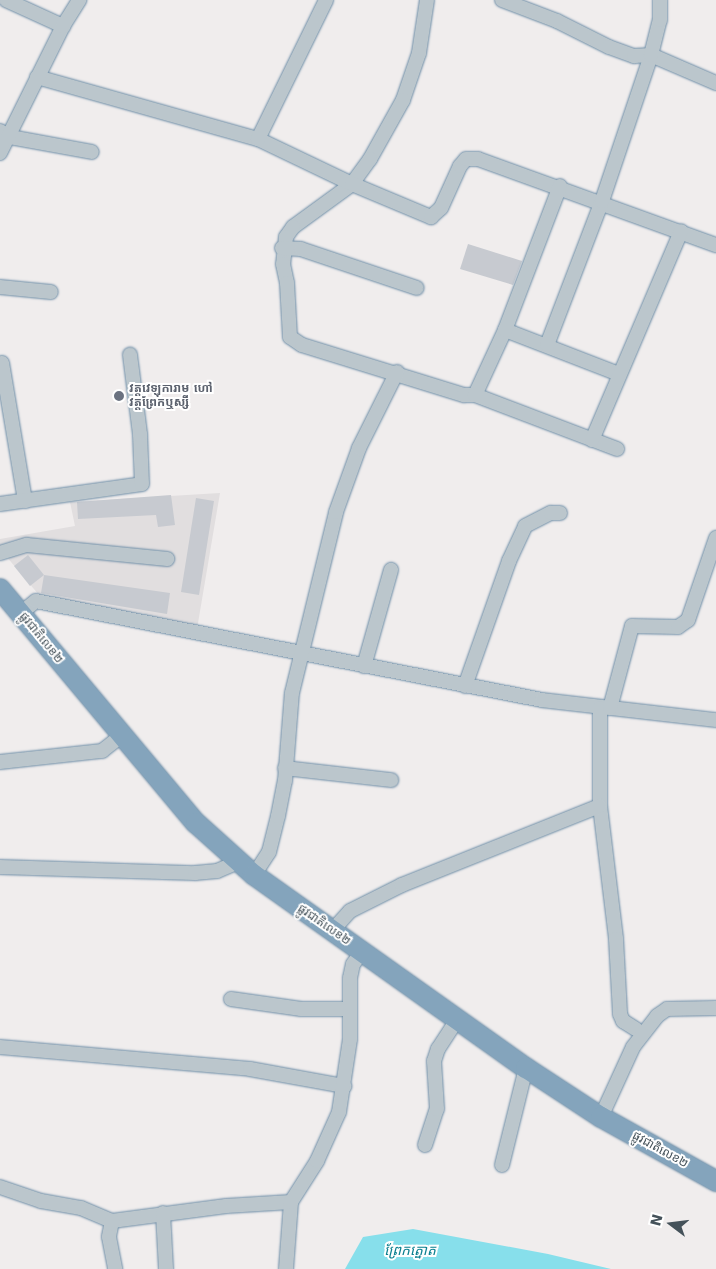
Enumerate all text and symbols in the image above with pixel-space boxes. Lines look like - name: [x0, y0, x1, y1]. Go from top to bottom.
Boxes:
- place label: វត្តវេឡុការាម ហៅ វត្តព្រែកឬស្សី: [129, 382, 213, 410]
- marker: វត្តវេឡុការាម ហៅ វត្តព្រែកឬស្សី: [113, 390, 125, 402]
- street label: ផ្លូវជាតិលេខ២: [16, 610, 66, 666]
- street label: ផ្លូវជាតិលេខ២: [295, 901, 353, 949]
- street label: ផ្លូវជាតិលេខ២: [630, 1129, 690, 1171]
- north arrow: [646, 1199, 696, 1249]
- text: N: [647, 1212, 666, 1228]
- water label: ព្រែកត្នោត: [384, 1242, 436, 1258]

